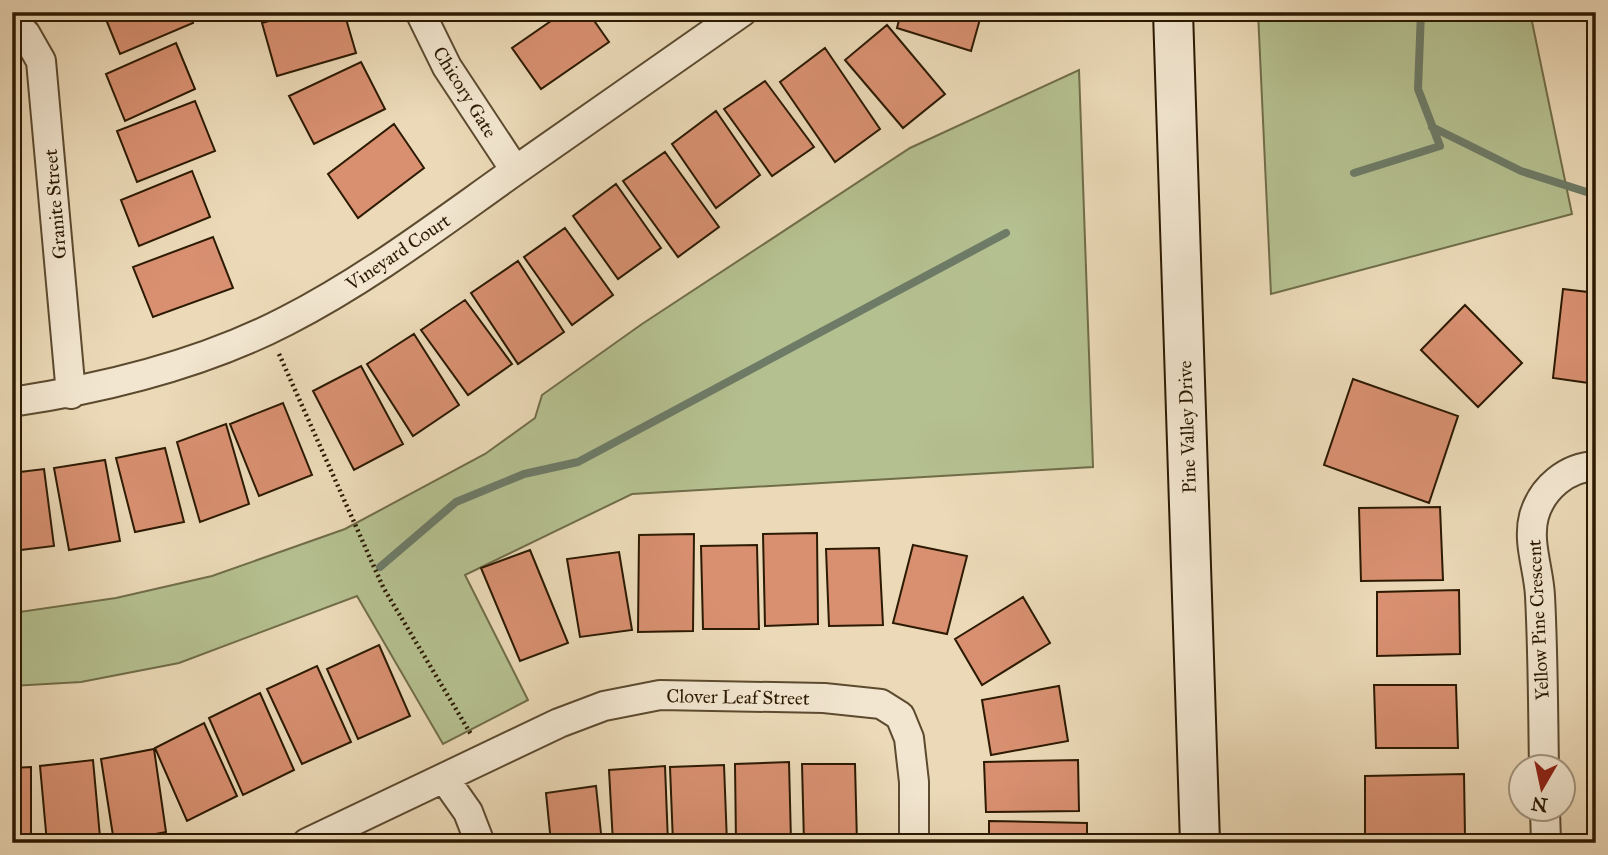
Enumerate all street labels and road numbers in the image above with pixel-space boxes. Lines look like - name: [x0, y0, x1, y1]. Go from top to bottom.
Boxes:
- street label: Chicory Gate: [428, 42, 502, 142]
- street label: Granite Street: [39, 148, 71, 260]
- street label: Vineyard Court: [341, 209, 455, 296]
- street label: Pine Valley Drive: [1173, 360, 1201, 494]
- street label: Yellow Pine Crescent: [1522, 539, 1554, 701]
- street label: Clover Leaf Street: [666, 684, 810, 710]

